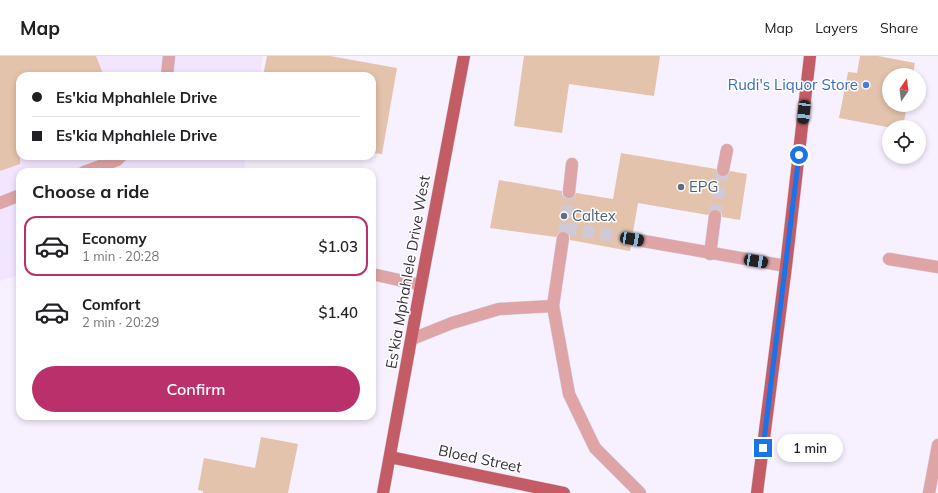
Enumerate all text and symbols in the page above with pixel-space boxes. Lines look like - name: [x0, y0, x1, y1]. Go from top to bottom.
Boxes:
- text: Map: [20, 16, 60, 40]
- text: Map: [764, 19, 793, 37]
- text: Layers: [815, 19, 858, 37]
- text: Share: [880, 19, 918, 37]
- north arrow: [882, 68, 926, 112]
- map controls: [882, 68, 926, 164]
- place label: Rudi's Liquor Store: [728, 75, 858, 94]
- marker: Rudi's Liquor Store: [861, 80, 871, 90]
- text: Es'kia Mphahlele Drive: [56, 88, 217, 107]
- car: [797, 99, 811, 125]
- button: locate: [882, 120, 926, 164]
- text: Es'kia Mphahlele Drive: [56, 126, 217, 145]
- route start: [790, 146, 808, 164]
- street label: Es'kia Mphahlele Drive West: [381, 174, 434, 370]
- place label: EPG: [689, 177, 718, 196]
- text: Choose a ride: [32, 180, 149, 203]
- marker: EPG: [676, 182, 686, 192]
- place label: Caltex: [572, 206, 616, 225]
- marker: Caltex: [559, 211, 569, 221]
- icon: car: [34, 228, 70, 264]
- text: Economy: [82, 229, 147, 248]
- car: [619, 231, 645, 247]
- text: $1.03: [318, 237, 358, 256]
- text: 1 min · 20:28: [82, 248, 159, 264]
- car: [743, 253, 769, 269]
- icon: car: [34, 294, 70, 330]
- text: Comfort: [82, 295, 140, 314]
- text: $1.40: [318, 303, 358, 322]
- text: 2 min · 20:29: [82, 314, 159, 330]
- button: Confirm: [32, 366, 360, 412]
- callout: 1 min: [777, 434, 843, 462]
- route end: [754, 439, 772, 457]
- street label: Bloed Street: [437, 440, 524, 477]
- text: 1 min: [793, 440, 827, 456]

